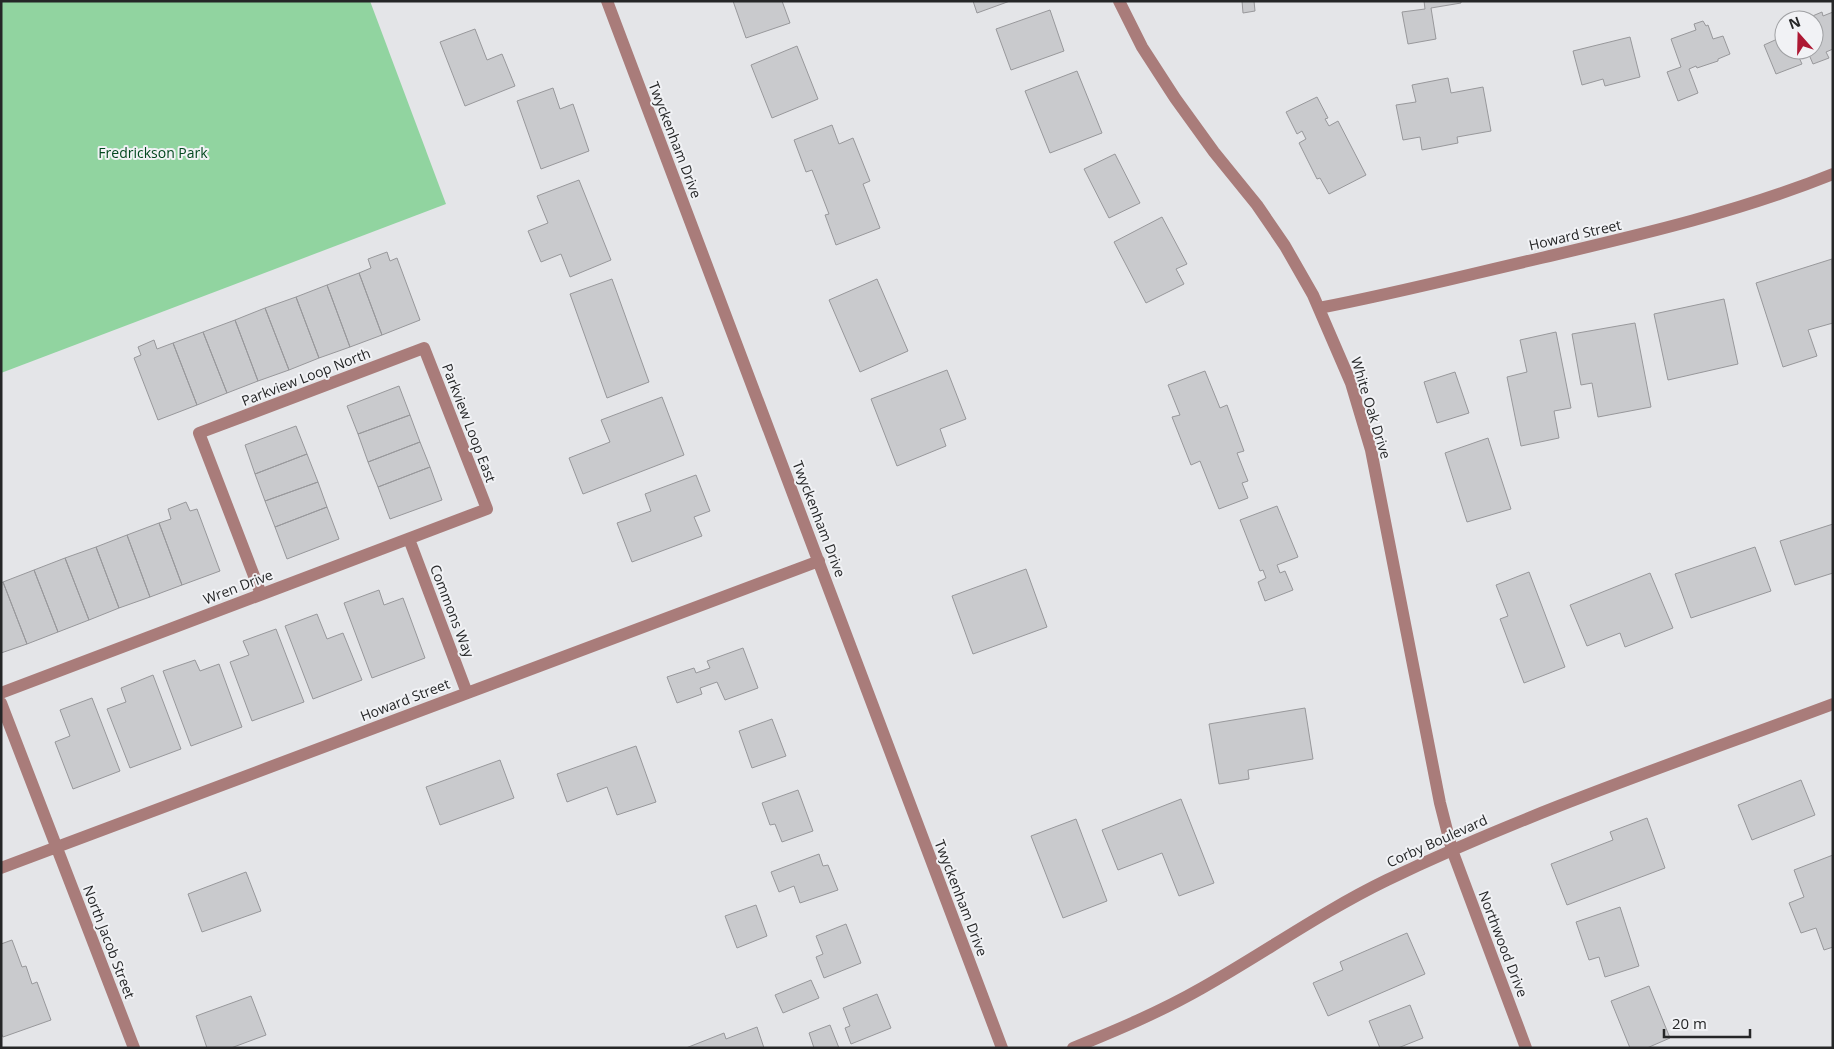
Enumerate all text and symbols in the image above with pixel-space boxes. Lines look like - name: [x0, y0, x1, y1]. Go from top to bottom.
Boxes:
- north arrow: [1774, 10, 1824, 60]
- text: N: [1786, 11, 1803, 33]
- street label: Twyckenham Drive: [644, 79, 706, 201]
- park label: Fredrickson Park: [98, 143, 208, 162]
- street label: Howard Street: [1527, 215, 1623, 254]
- street label: Parkview Loop North: [239, 343, 373, 410]
- street label: White Oak Drive: [1347, 355, 1396, 461]
- street label: Parkview Loop East: [438, 361, 501, 485]
- street label: Twyckenham Drive: [788, 458, 850, 580]
- street label: Commons Way: [426, 562, 479, 661]
- street label: Wren Drive: [200, 565, 275, 608]
- street label: Howard Street: [357, 674, 452, 725]
- street label: Corby Boulevard: [1383, 810, 1490, 871]
- street label: Twyckenham Drive: [930, 837, 992, 959]
- street label: North Jacob Street: [79, 882, 140, 1001]
- street label: Northwood Drive: [1474, 888, 1533, 1000]
- scale bar: [1664, 1006, 1750, 1038]
- text: 20 m: [1672, 1013, 1707, 1033]

